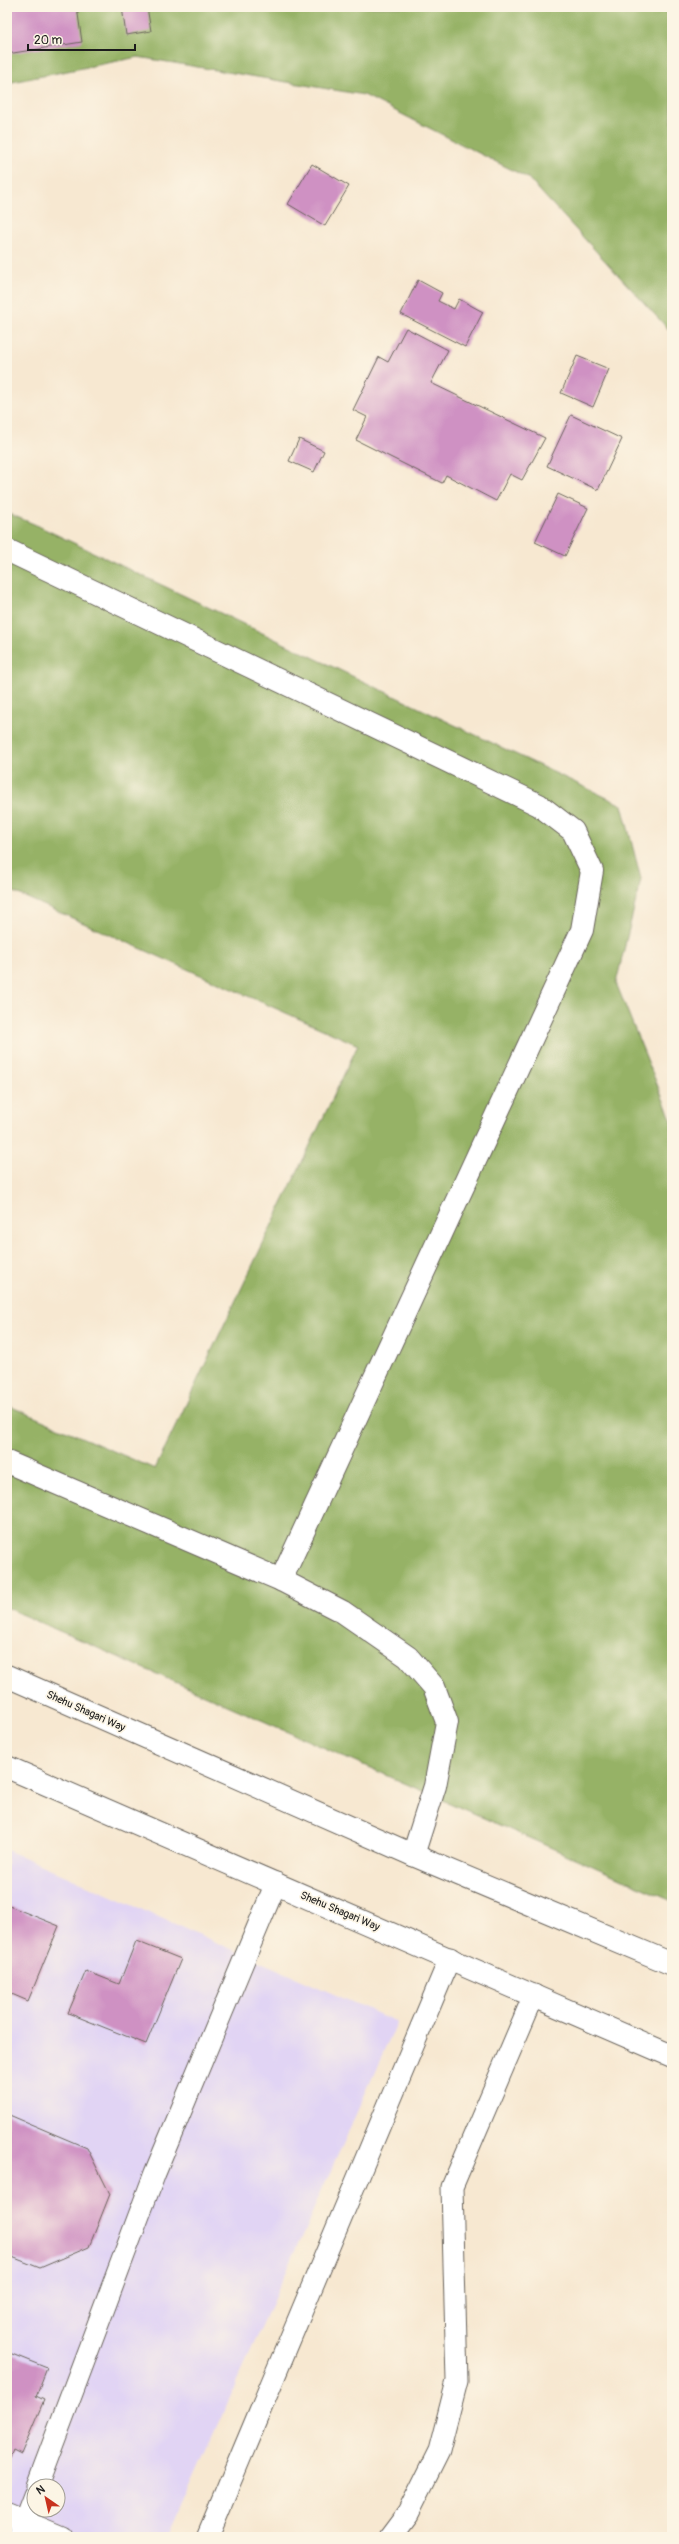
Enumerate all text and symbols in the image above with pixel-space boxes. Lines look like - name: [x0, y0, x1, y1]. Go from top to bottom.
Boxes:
- scale bar: [28, 26, 135, 52]
- text: 20 m: [34, 33, 63, 48]
- street label: Shehu Shagari Way: [45, 1688, 128, 1734]
- street label: Shehu Shagari Way: [298, 1888, 382, 1934]
- north arrow: [26, 2478, 66, 2518]
- text: N: [34, 2482, 48, 2498]

